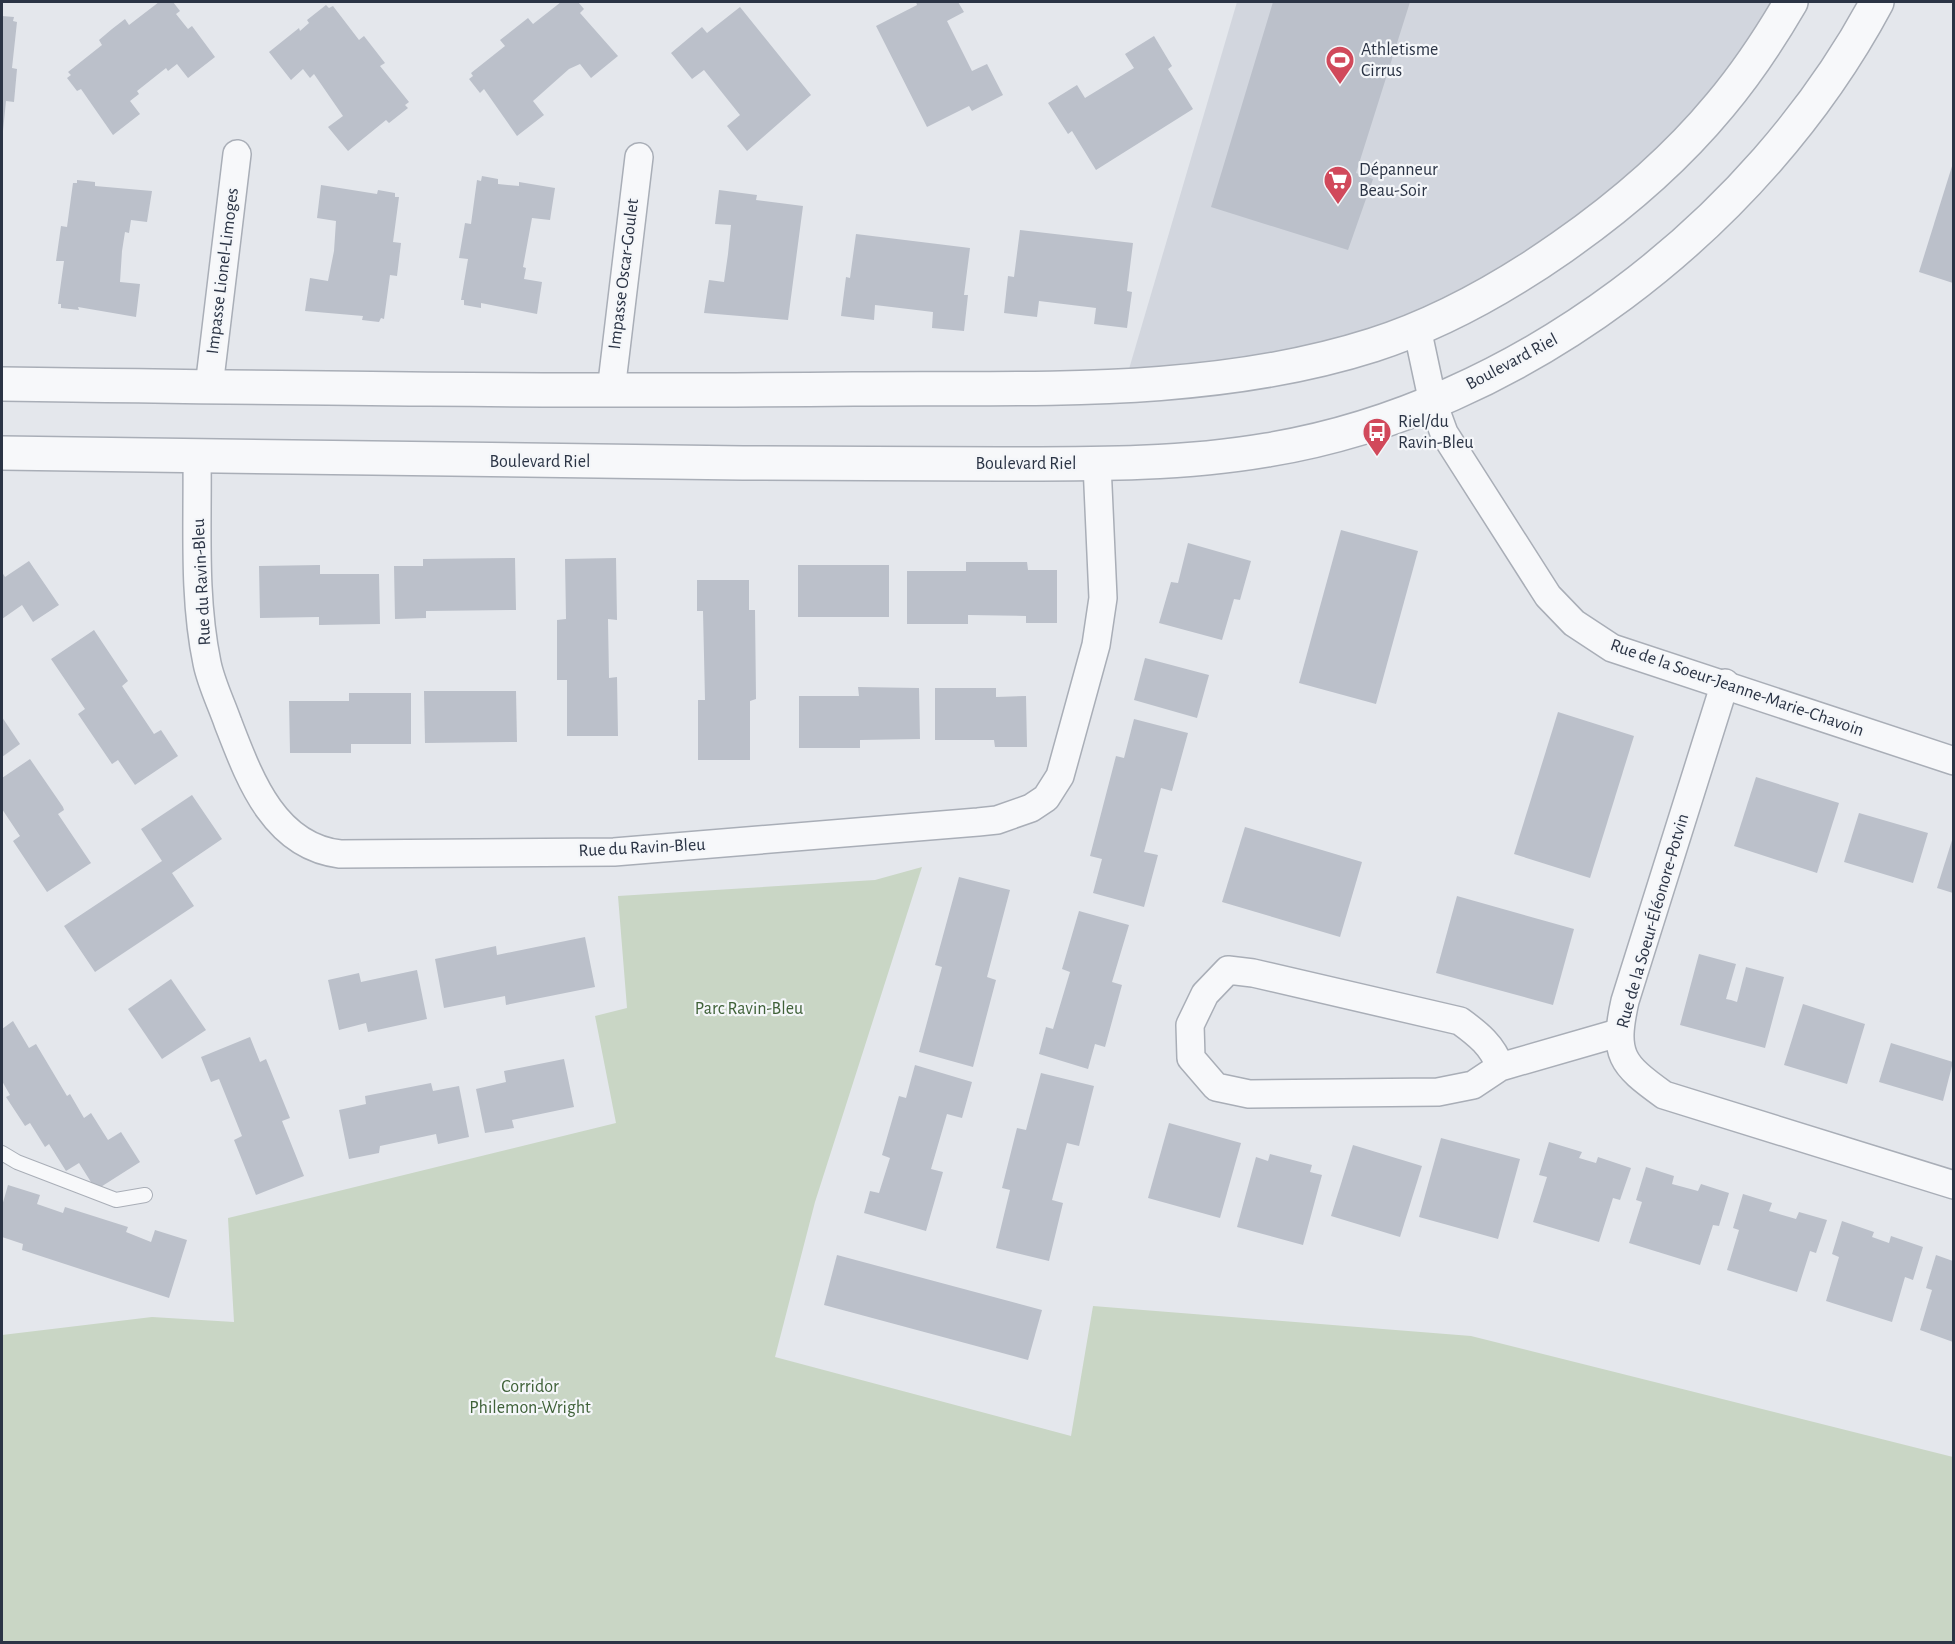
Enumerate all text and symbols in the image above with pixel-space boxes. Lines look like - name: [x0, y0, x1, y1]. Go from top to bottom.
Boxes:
- place label: Athletisme Cirrus: [1361, 41, 1438, 80]
- sports icon: Athletisme Cirrus: [1324, 44, 1356, 86]
- place label: Dépanneur Beau-Soir: [1359, 161, 1438, 200]
- supermarket icon: Dépanneur Beau-Soir: [1322, 164, 1354, 206]
- street label: Impasse Lionel-Limoges: [204, 187, 242, 355]
- street label: Impasse Oscar-Goulet: [606, 197, 642, 350]
- street label: Boulevard Riel: [1463, 330, 1561, 394]
- place label: Riel/du Ravin-Bleu: [1398, 413, 1474, 452]
- bus stop icon: Riel/du Ravin-Bleu: [1361, 416, 1393, 458]
- street label: Boulevard Riel: [490, 453, 590, 471]
- street label: Boulevard Riel: [976, 455, 1076, 473]
- street label: Rue du Ravin-Bleu: [190, 518, 214, 646]
- street label: Rue de la Soeur-Jeanne-Marie-Chavoin: [1608, 636, 1866, 740]
- street label: Rue de la Soeur-Éléonore-Potvin: [1611, 811, 1692, 1030]
- street label: Rue du Ravin-Bleu: [578, 836, 706, 860]
- park label: Parc Ravin-Bleu: [695, 1000, 803, 1018]
- park label: Corridor Philemon-Wright: [469, 1378, 591, 1417]

